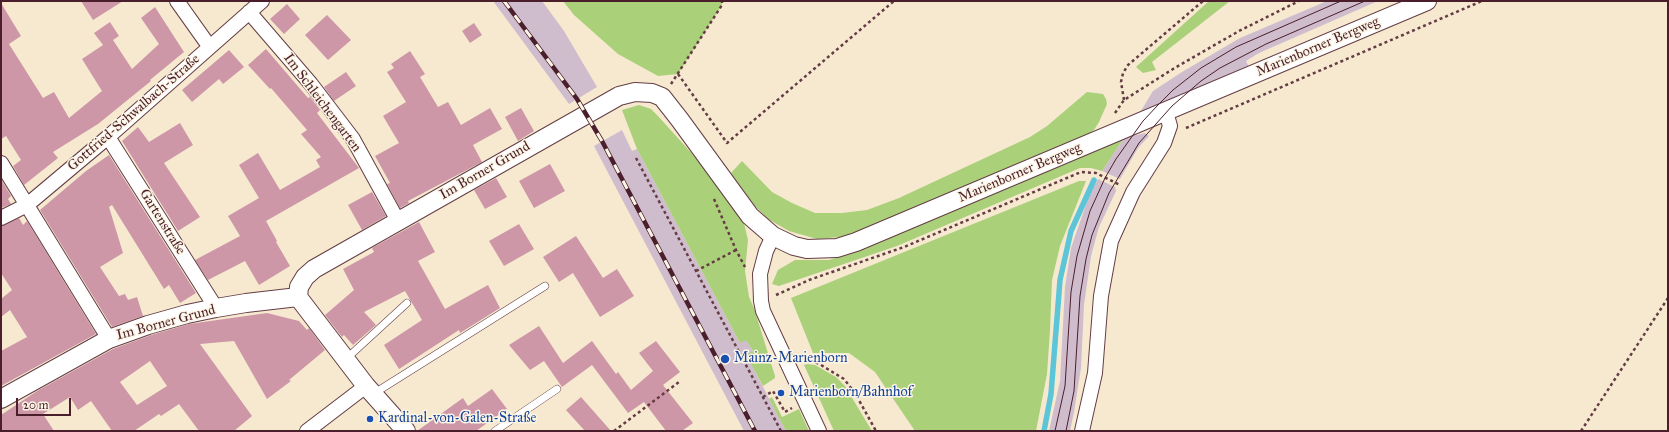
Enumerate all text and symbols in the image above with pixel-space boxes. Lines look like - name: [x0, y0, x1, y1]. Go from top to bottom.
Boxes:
- street label: Marienborner Bergweg: [1254, 13, 1382, 81]
- street label: Im Schleichengarten: [279, 50, 365, 156]
- street label: Gottfried-Schwalbach-Straße: [65, 51, 203, 175]
- street label: Im Borner Grund: [437, 138, 533, 204]
- street label: Marienborner Bergweg: [956, 139, 1084, 207]
- street label: Gartenstraße: [135, 186, 189, 258]
- street label: Im Borner Grund: [115, 302, 217, 344]
- place label: Mainz-Marienborn: [734, 351, 847, 367]
- marker: Mainz-Marienborn: [719, 353, 731, 365]
- place label: Marienborn/Bahnhof: [789, 385, 912, 401]
- marker: Marienborn/Bahnhof: [776, 388, 786, 398]
- scale bar: [18, 390, 73, 416]
- text: 20 m: [23, 398, 49, 412]
- place label: Kardinal-von-Galen-Straße: [378, 411, 536, 427]
- marker: Kardinal-von-Galen-Straße: [365, 414, 375, 424]

